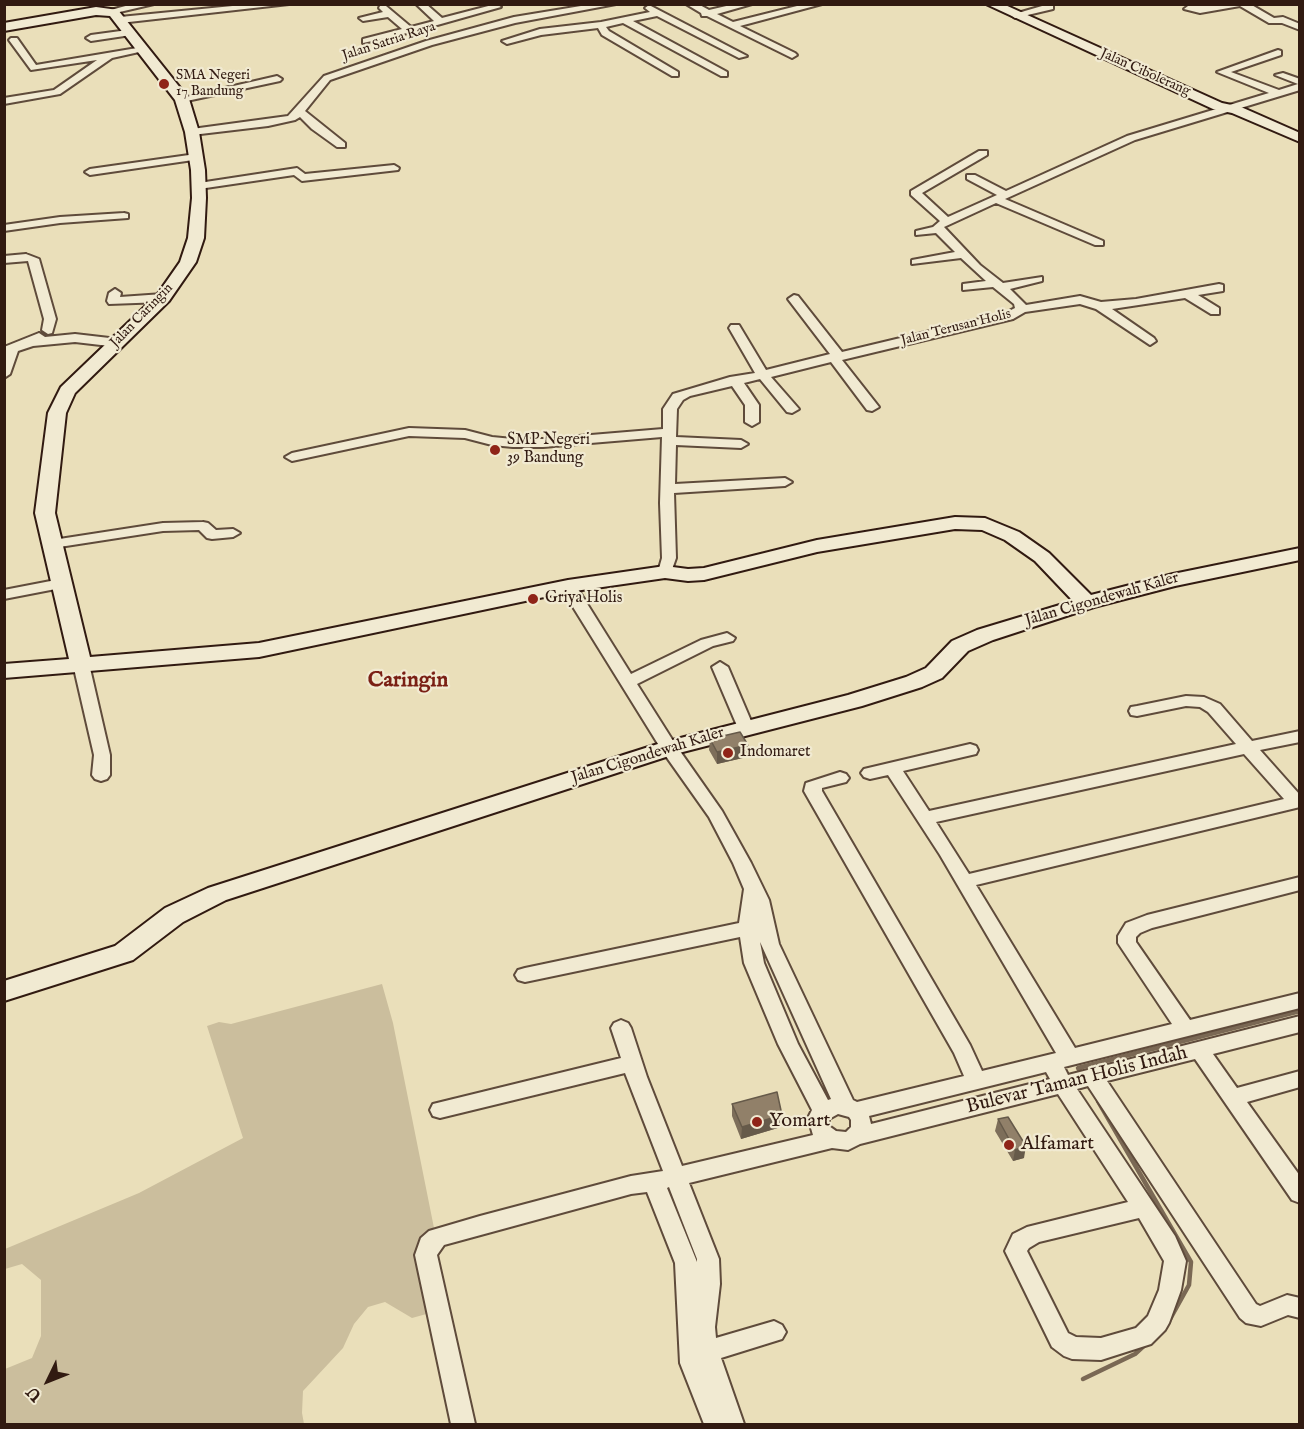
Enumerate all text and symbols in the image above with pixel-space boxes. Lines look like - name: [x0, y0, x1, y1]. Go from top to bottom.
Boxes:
- street label: Jalan Satria Raya: [340, 19, 438, 65]
- street label: Jalan Cibolerang: [1097, 46, 1193, 100]
- place label: SMA Negeri 17 Bandung: [176, 68, 250, 100]
- marker: SMA Negeri 17 Bandung: [157, 77, 171, 91]
- street label: Jalan Caringin: [107, 280, 177, 352]
- street label: Jalan Terusan Holis: [899, 306, 1013, 350]
- place label: SMP Negeri 39 Bandung: [507, 431, 590, 469]
- marker: SMP Negeri 39 Bandung: [488, 443, 502, 457]
- street label: Jalan Cigondewah Kaler: [1023, 569, 1181, 631]
- place label: Griya Holis: [545, 589, 622, 609]
- marker: Griya Holis: [526, 592, 540, 606]
- district label: Caringin: [368, 668, 448, 694]
- street label: Jalan Cigondewah Kaler: [569, 724, 727, 788]
- place label: Indomaret: [740, 743, 811, 763]
- marker: Indomaret: [721, 746, 735, 760]
- street label: Bulevar Taman Holis Indah: [964, 1042, 1190, 1120]
- place label: Yomart: [769, 1110, 830, 1134]
- marker: Yomart: [750, 1115, 764, 1129]
- place label: Alfamart: [1021, 1133, 1094, 1157]
- marker: Alfamart: [1002, 1138, 1016, 1152]
- north arrow: [18, 1351, 78, 1411]
- text: U: [23, 1382, 47, 1405]

